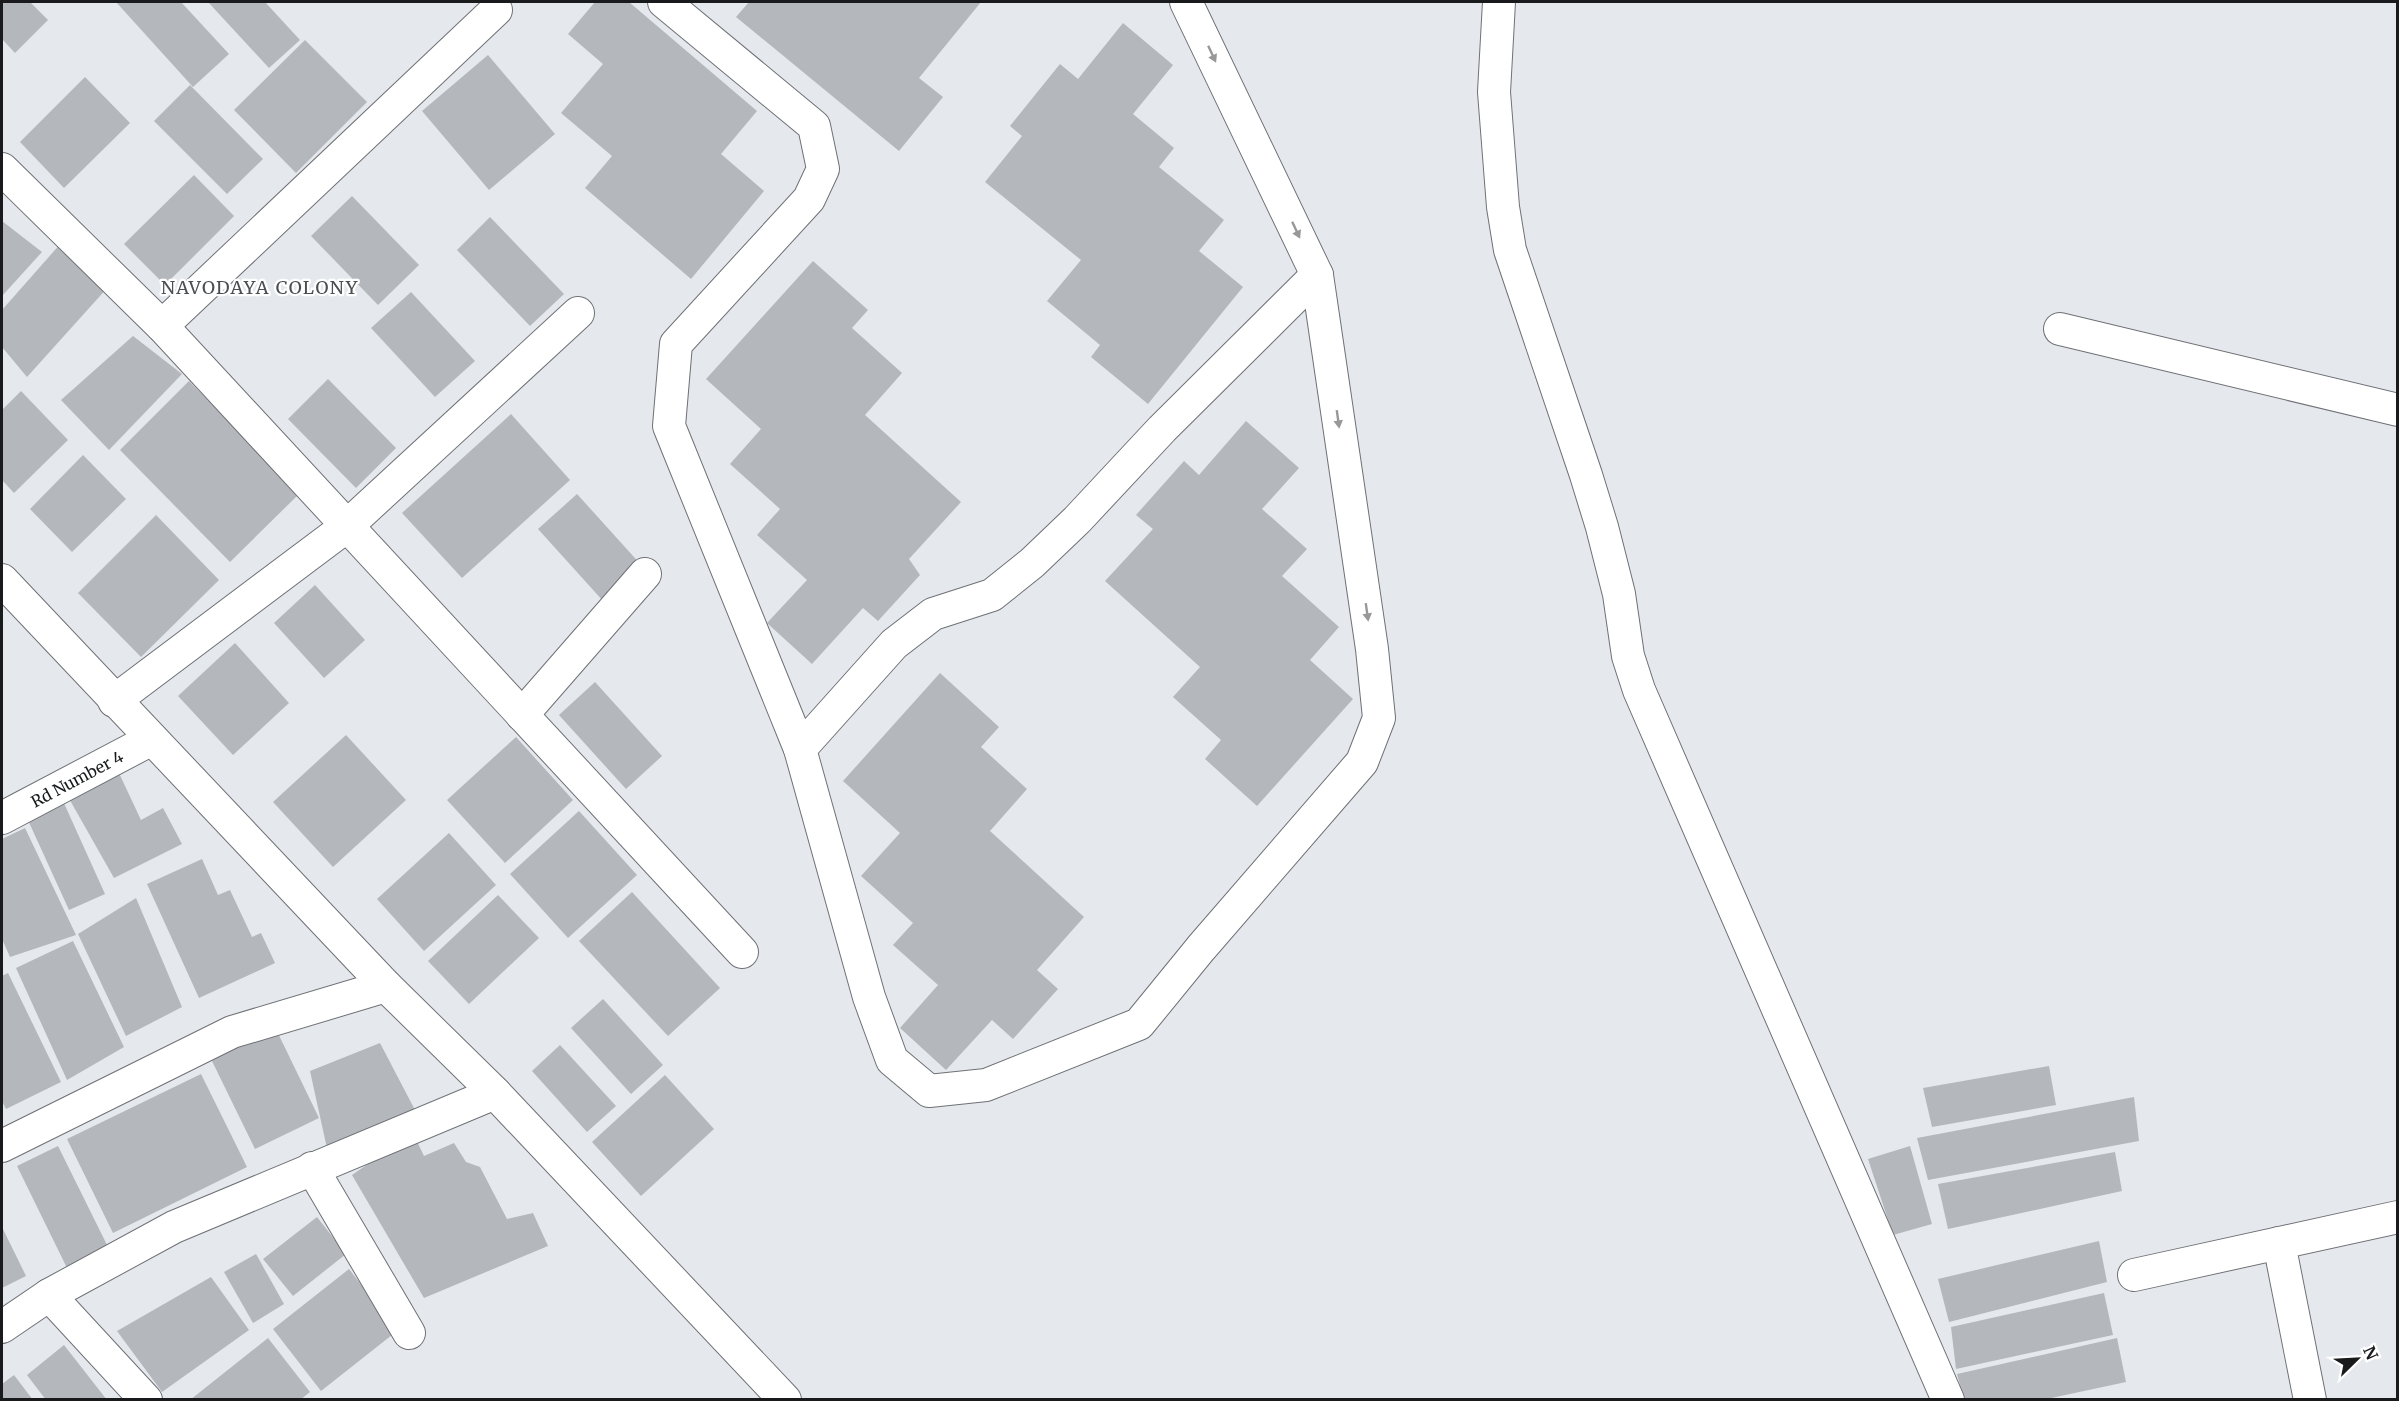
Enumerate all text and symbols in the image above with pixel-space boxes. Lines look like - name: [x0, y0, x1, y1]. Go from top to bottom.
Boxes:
- one-way arrow: [1207, 46, 1216, 63]
- one-way arrow: [1291, 222, 1300, 239]
- district label: NAVODAYA COLONY: [161, 276, 359, 299]
- one-way arrow: [1334, 410, 1343, 429]
- one-way arrow: [1363, 602, 1372, 621]
- street label: Rd Number 4: [28, 746, 127, 812]
- north arrow: [2327, 1329, 2387, 1389]
- text: N: [2359, 1343, 2383, 1363]

